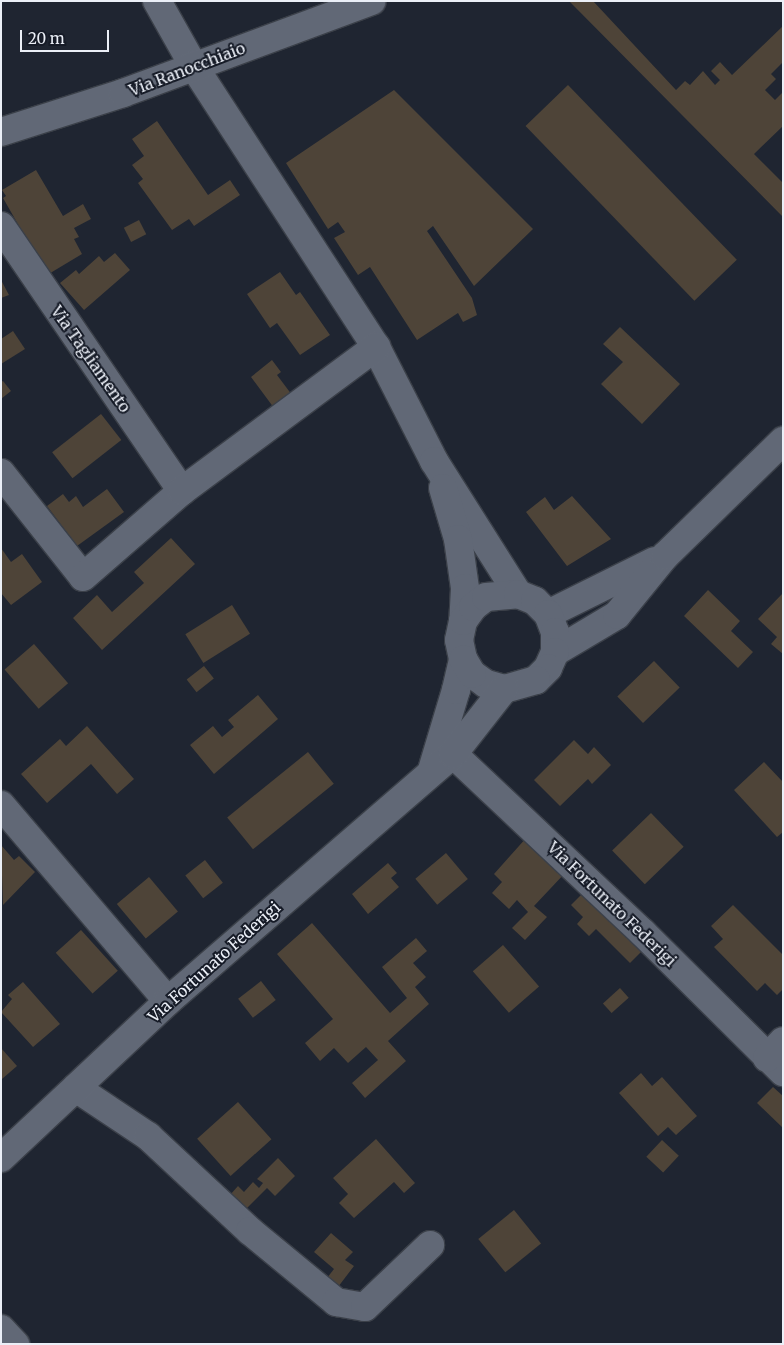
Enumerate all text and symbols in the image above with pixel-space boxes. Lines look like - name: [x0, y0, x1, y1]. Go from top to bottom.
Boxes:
- scale bar: [22, 20, 111, 52]
- text: 20 m: [28, 29, 65, 48]
- street label: Via Ranocchiaio: [126, 38, 248, 100]
- street label: Via Tagliamento: [47, 302, 135, 416]
- street label: Via Fortunato Federigi: [544, 838, 680, 970]
- street label: Via Fortunato Federigi: [144, 898, 284, 1026]

